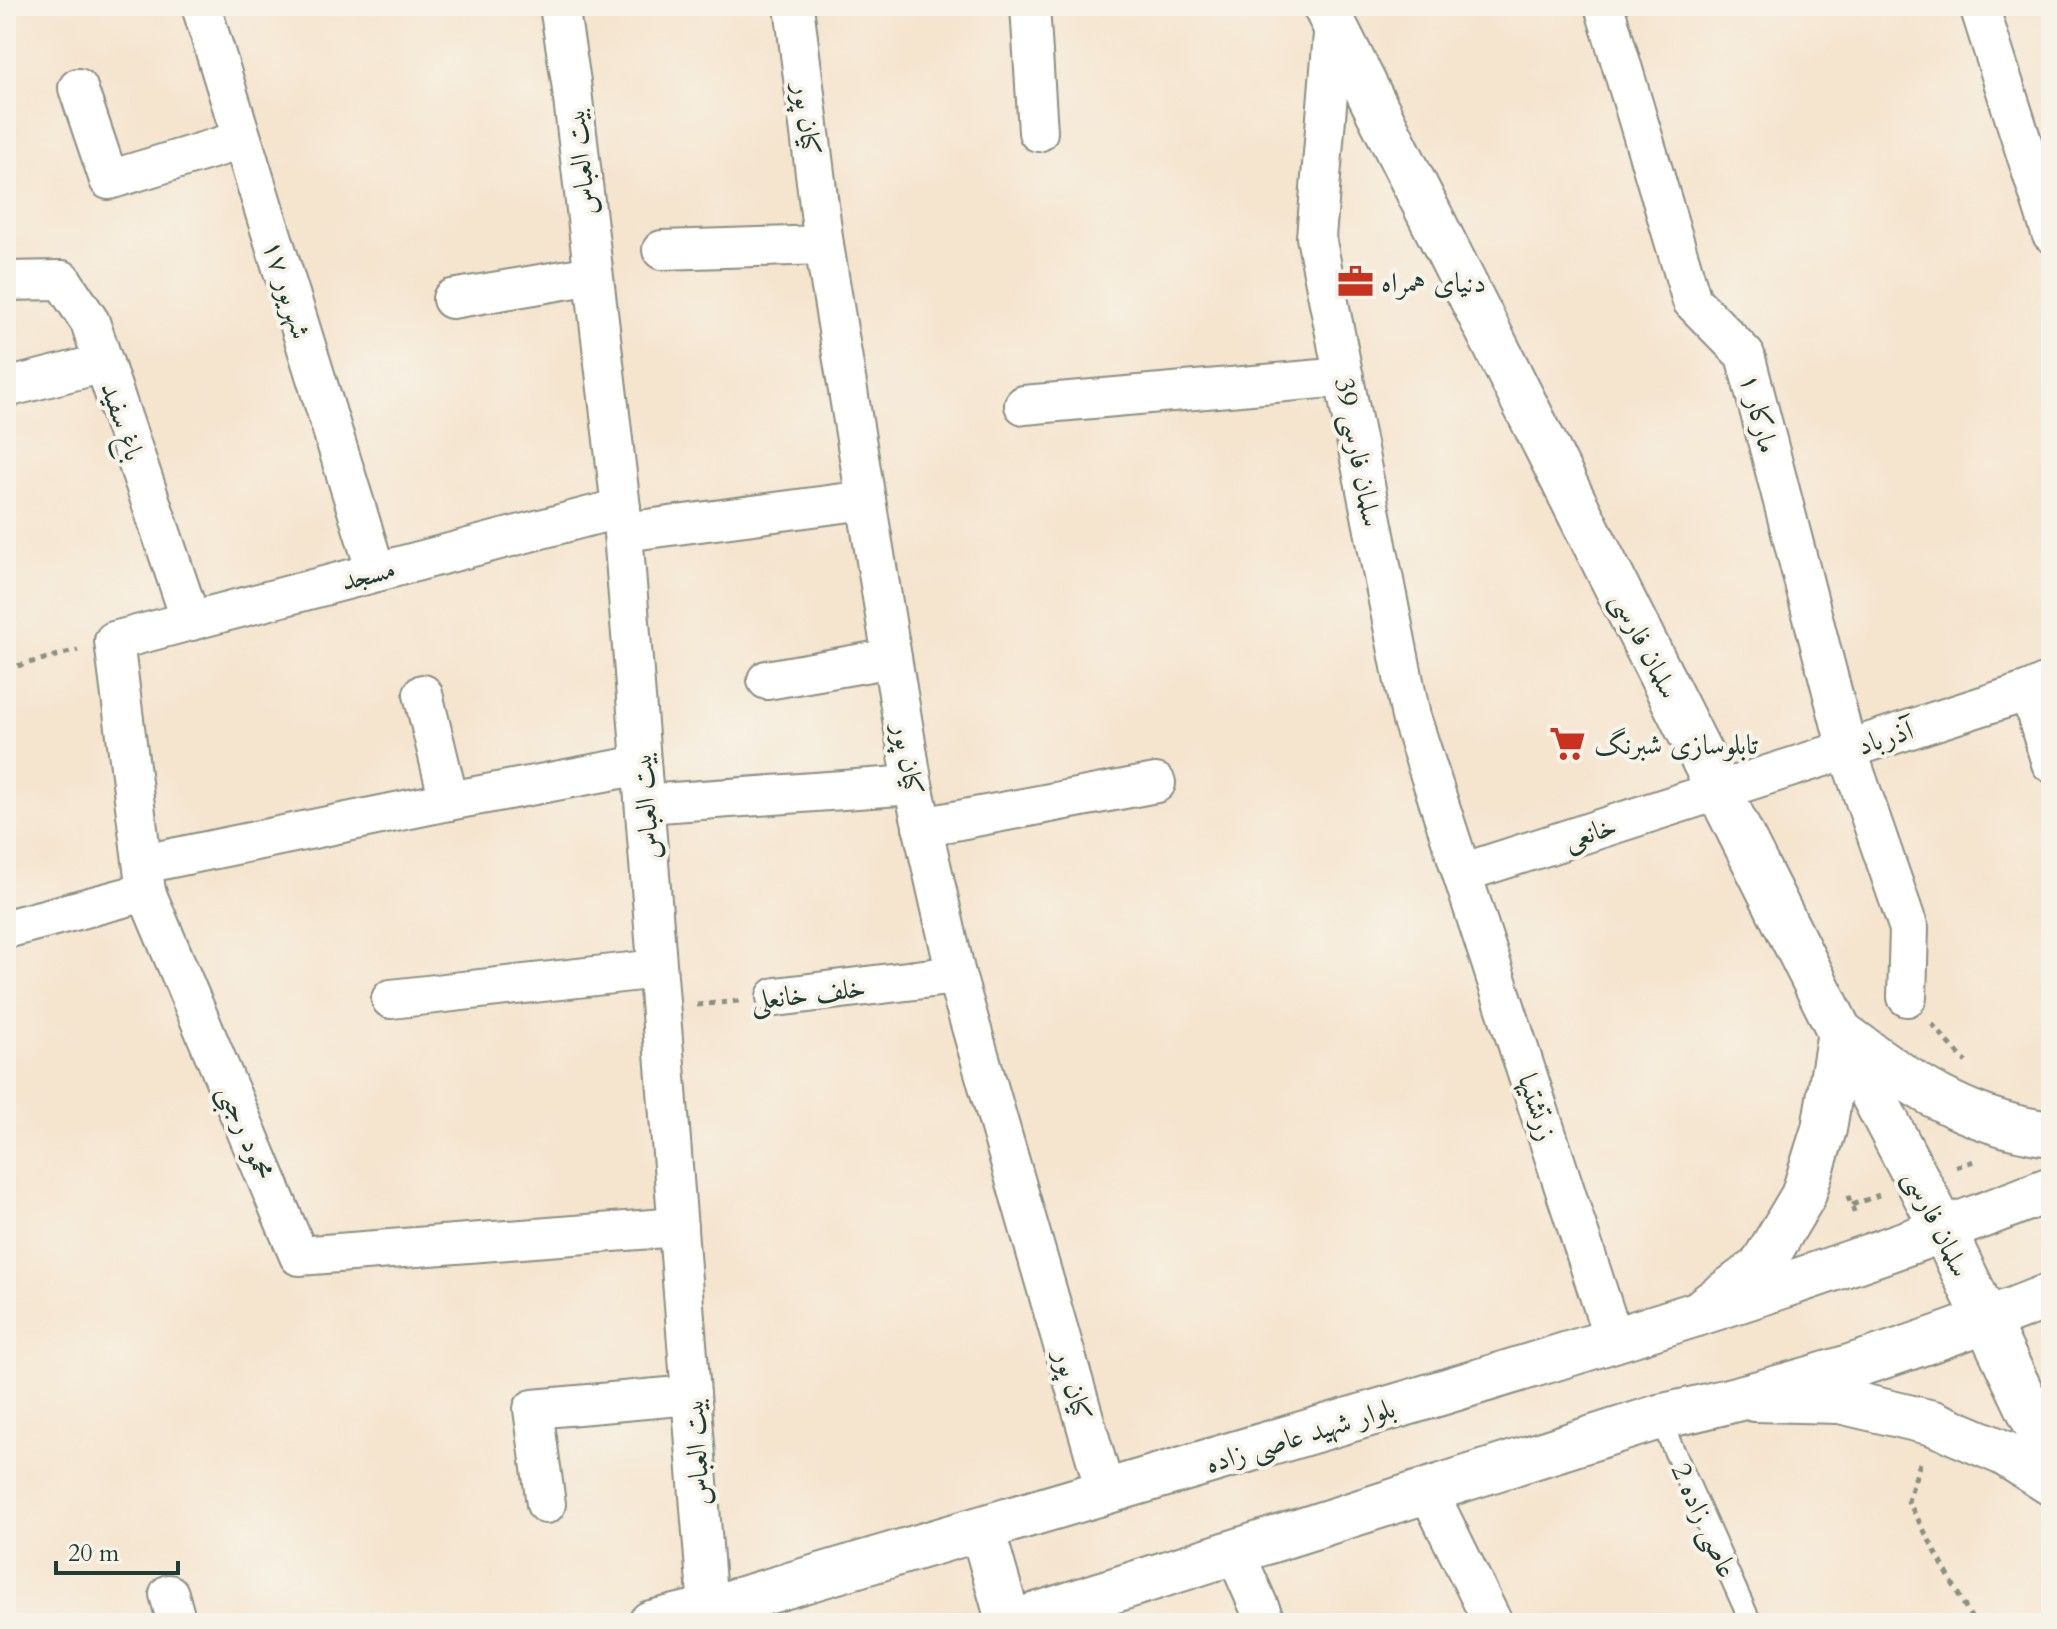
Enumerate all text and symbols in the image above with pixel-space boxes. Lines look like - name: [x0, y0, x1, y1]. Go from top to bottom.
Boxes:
- street label: کیان پور: [782, 78, 830, 157]
- street label: بیت العباس: [556, 106, 606, 218]
- street label: ۱۷ شهریور: [254, 235, 320, 344]
- office icon: دنیای همراه: [1336, 263, 1374, 301]
- place label: دنیای همراه: [1381, 264, 1486, 302]
- street label: مارکار ۱: [1731, 369, 1787, 457]
- street label: سلمان فارسی 39: [1325, 374, 1391, 530]
- street label: باغ سفید: [87, 377, 153, 467]
- street label: مسجد: [337, 550, 400, 600]
- street label: سلمان فارسی: [1602, 586, 1688, 705]
- street label: آذرباد: [1853, 710, 1921, 765]
- street label: کیان پور: [882, 717, 933, 798]
- supermarket icon: تابلوسازی شبرنگ: [1549, 725, 1587, 763]
- place label: تابلوسازی شبرنگ: [1594, 726, 1758, 764]
- street label: بیت العباس: [622, 751, 670, 861]
- street label: خانعی: [1559, 807, 1622, 859]
- street label: خلف خانعلی: [748, 968, 868, 1021]
- street label: زرتشتیها: [1508, 1069, 1566, 1146]
- street label: محمود رجبی: [206, 1079, 283, 1187]
- street label: سلمان فارسی: [1895, 1163, 1979, 1283]
- street label: کیان پور: [1043, 1343, 1101, 1425]
- street label: بلوار شهید عاصی زاده: [1201, 1389, 1400, 1483]
- street label: بیت العباس: [674, 1397, 720, 1507]
- street label: عاصی زاده 2: [1662, 1457, 1746, 1584]
- scale bar: [56, 1525, 178, 1575]
- text: 20 m: [68, 1537, 120, 1570]

